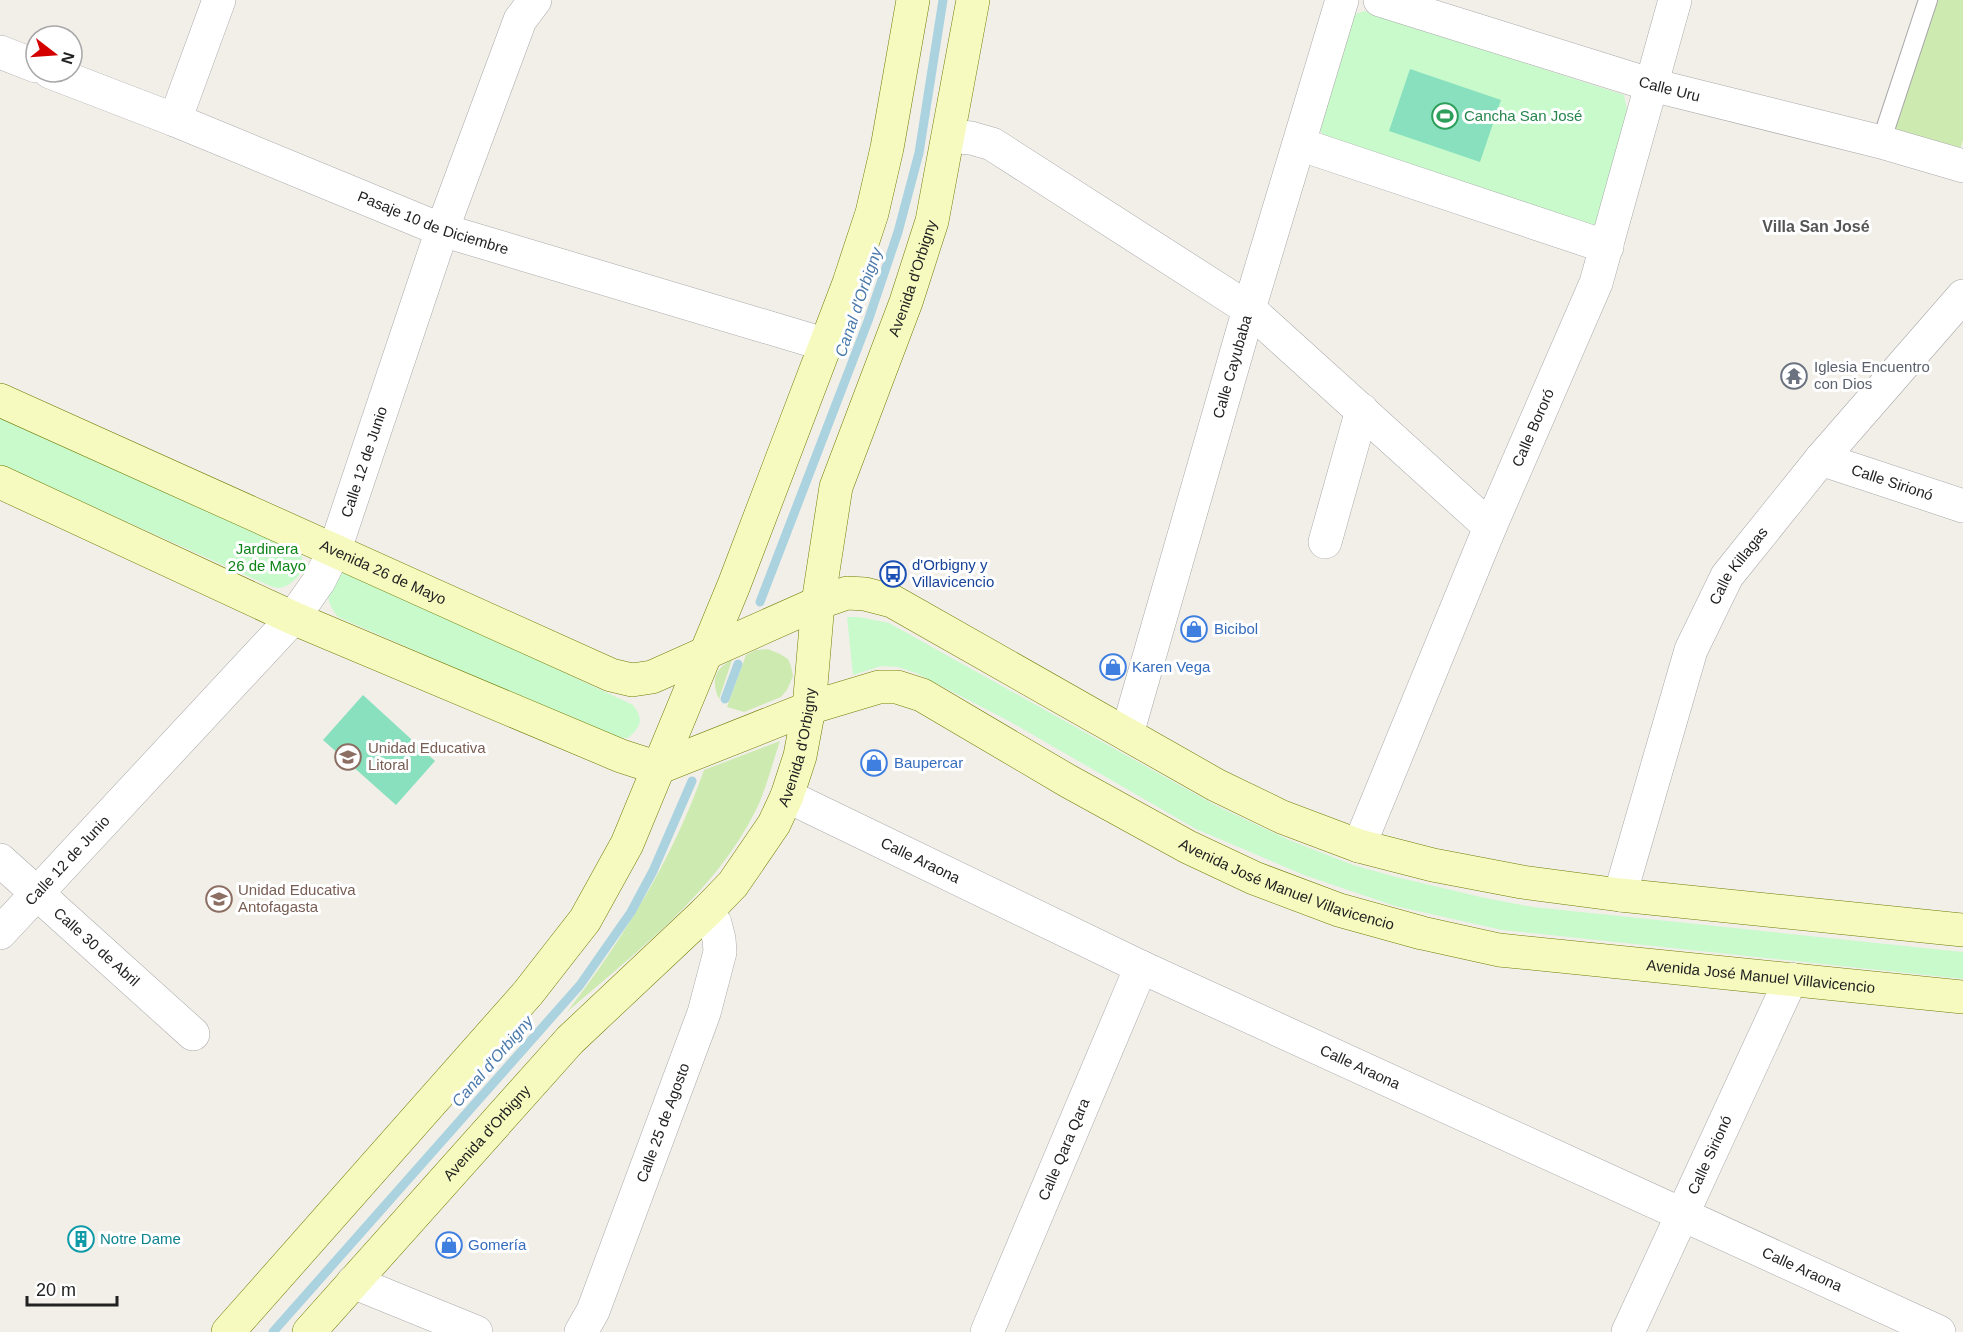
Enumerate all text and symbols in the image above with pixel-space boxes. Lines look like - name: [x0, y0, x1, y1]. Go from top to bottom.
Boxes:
- north arrow: [24, 24, 84, 84]
- text: N: [58, 50, 78, 66]
- street label: Calle Uru: [1637, 72, 1702, 105]
- sports icon: Cancha San José: [1430, 101, 1460, 131]
- place label: Cancha San José: [1464, 107, 1582, 124]
- street label: Pasaje 10 de Diciembre: [355, 187, 511, 257]
- street label: Avenida d'Orbigny: [885, 217, 940, 339]
- district label: Villa San José: [1762, 218, 1870, 235]
- water label: Canal d'Orbigny: [832, 244, 885, 359]
- street label: Calle Cayubaba: [1209, 312, 1255, 420]
- place label: Iglesia Encuentro con Dios: [1814, 358, 1930, 392]
- temple icon: Iglesia Encuentro con Dios: [1779, 361, 1809, 391]
- street label: Calle Bororó: [1508, 386, 1557, 469]
- street label: Calle 12 de Junio: [337, 404, 390, 519]
- street label: Calle Sirionó: [1849, 461, 1935, 504]
- street label: Calle Killagas: [1705, 524, 1771, 607]
- street label: Avenida 26 de Mayo: [317, 536, 449, 608]
- park label: Jardinera 26 de Mayo: [228, 540, 306, 574]
- place label: d'Orbigny y Villavicencio: [912, 556, 994, 590]
- bus stop icon: d'Orbigny y Villavicencio: [878, 559, 908, 589]
- shop icon: Bicibol: [1179, 614, 1209, 644]
- place label: Bicibol: [1214, 620, 1258, 637]
- shop icon: Karen Vega: [1098, 652, 1128, 682]
- place label: Karen Vega: [1132, 658, 1211, 675]
- street label: Avenida d'Orbigny: [774, 687, 819, 809]
- place label: Unidad Educativa Litoral: [368, 739, 486, 773]
- school or university icon: Unidad Educativa Litoral: [333, 742, 363, 772]
- shop icon: Baupercar: [859, 748, 889, 778]
- place label: Baupercar: [894, 754, 963, 771]
- street label: Calle 12 de Junio: [21, 812, 113, 908]
- street label: Calle Araona: [878, 834, 963, 887]
- street label: Avenida José Manuel Villavicencio: [1176, 835, 1396, 933]
- place label: Unidad Educativa Antofagasta: [238, 881, 356, 915]
- school or university icon: Unidad Educativa Antofagasta: [204, 884, 234, 914]
- street label: Calle 30 de Abril: [51, 904, 143, 990]
- street label: Avenida José Manuel Villavicencio: [1646, 956, 1876, 996]
- water label: Canal d'Orbigny: [448, 1012, 537, 1110]
- street label: Calle Araona: [1318, 1041, 1403, 1093]
- street label: Calle 25 de Agosto: [633, 1061, 693, 1185]
- street label: Avenida d'Orbigny: [440, 1081, 534, 1184]
- street label: Calle Qara Qara: [1034, 1095, 1093, 1203]
- street label: Calle Sirionó: [1684, 1113, 1735, 1197]
- building icon: Notre Dame: [66, 1224, 96, 1254]
- place label: Notre Dame: [100, 1230, 181, 1247]
- shop icon: Gomería: [434, 1230, 464, 1260]
- place label: Gomería: [468, 1236, 527, 1253]
- street label: Calle Araona: [1760, 1243, 1845, 1295]
- scale bar: [27, 1269, 117, 1307]
- text: 20 m: [36, 1280, 76, 1300]

